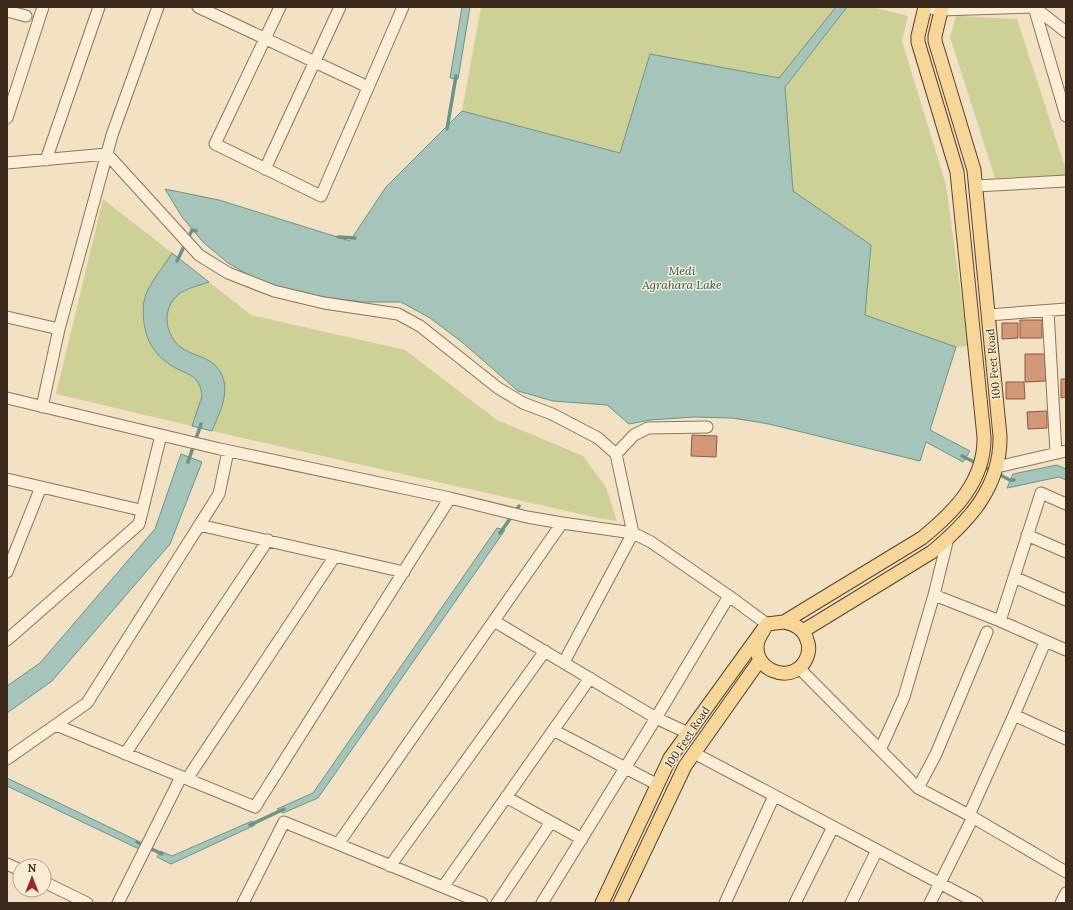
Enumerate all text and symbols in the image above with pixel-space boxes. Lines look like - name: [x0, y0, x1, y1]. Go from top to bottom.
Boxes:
- water label: Medi Agrahara Lake: [641, 263, 722, 292]
- street label: 100 Feet Road: [983, 328, 1003, 400]
- street label: 100 Feet Road: [661, 703, 713, 770]
- north arrow: [12, 858, 52, 898]
- text: N: [28, 861, 37, 875]

